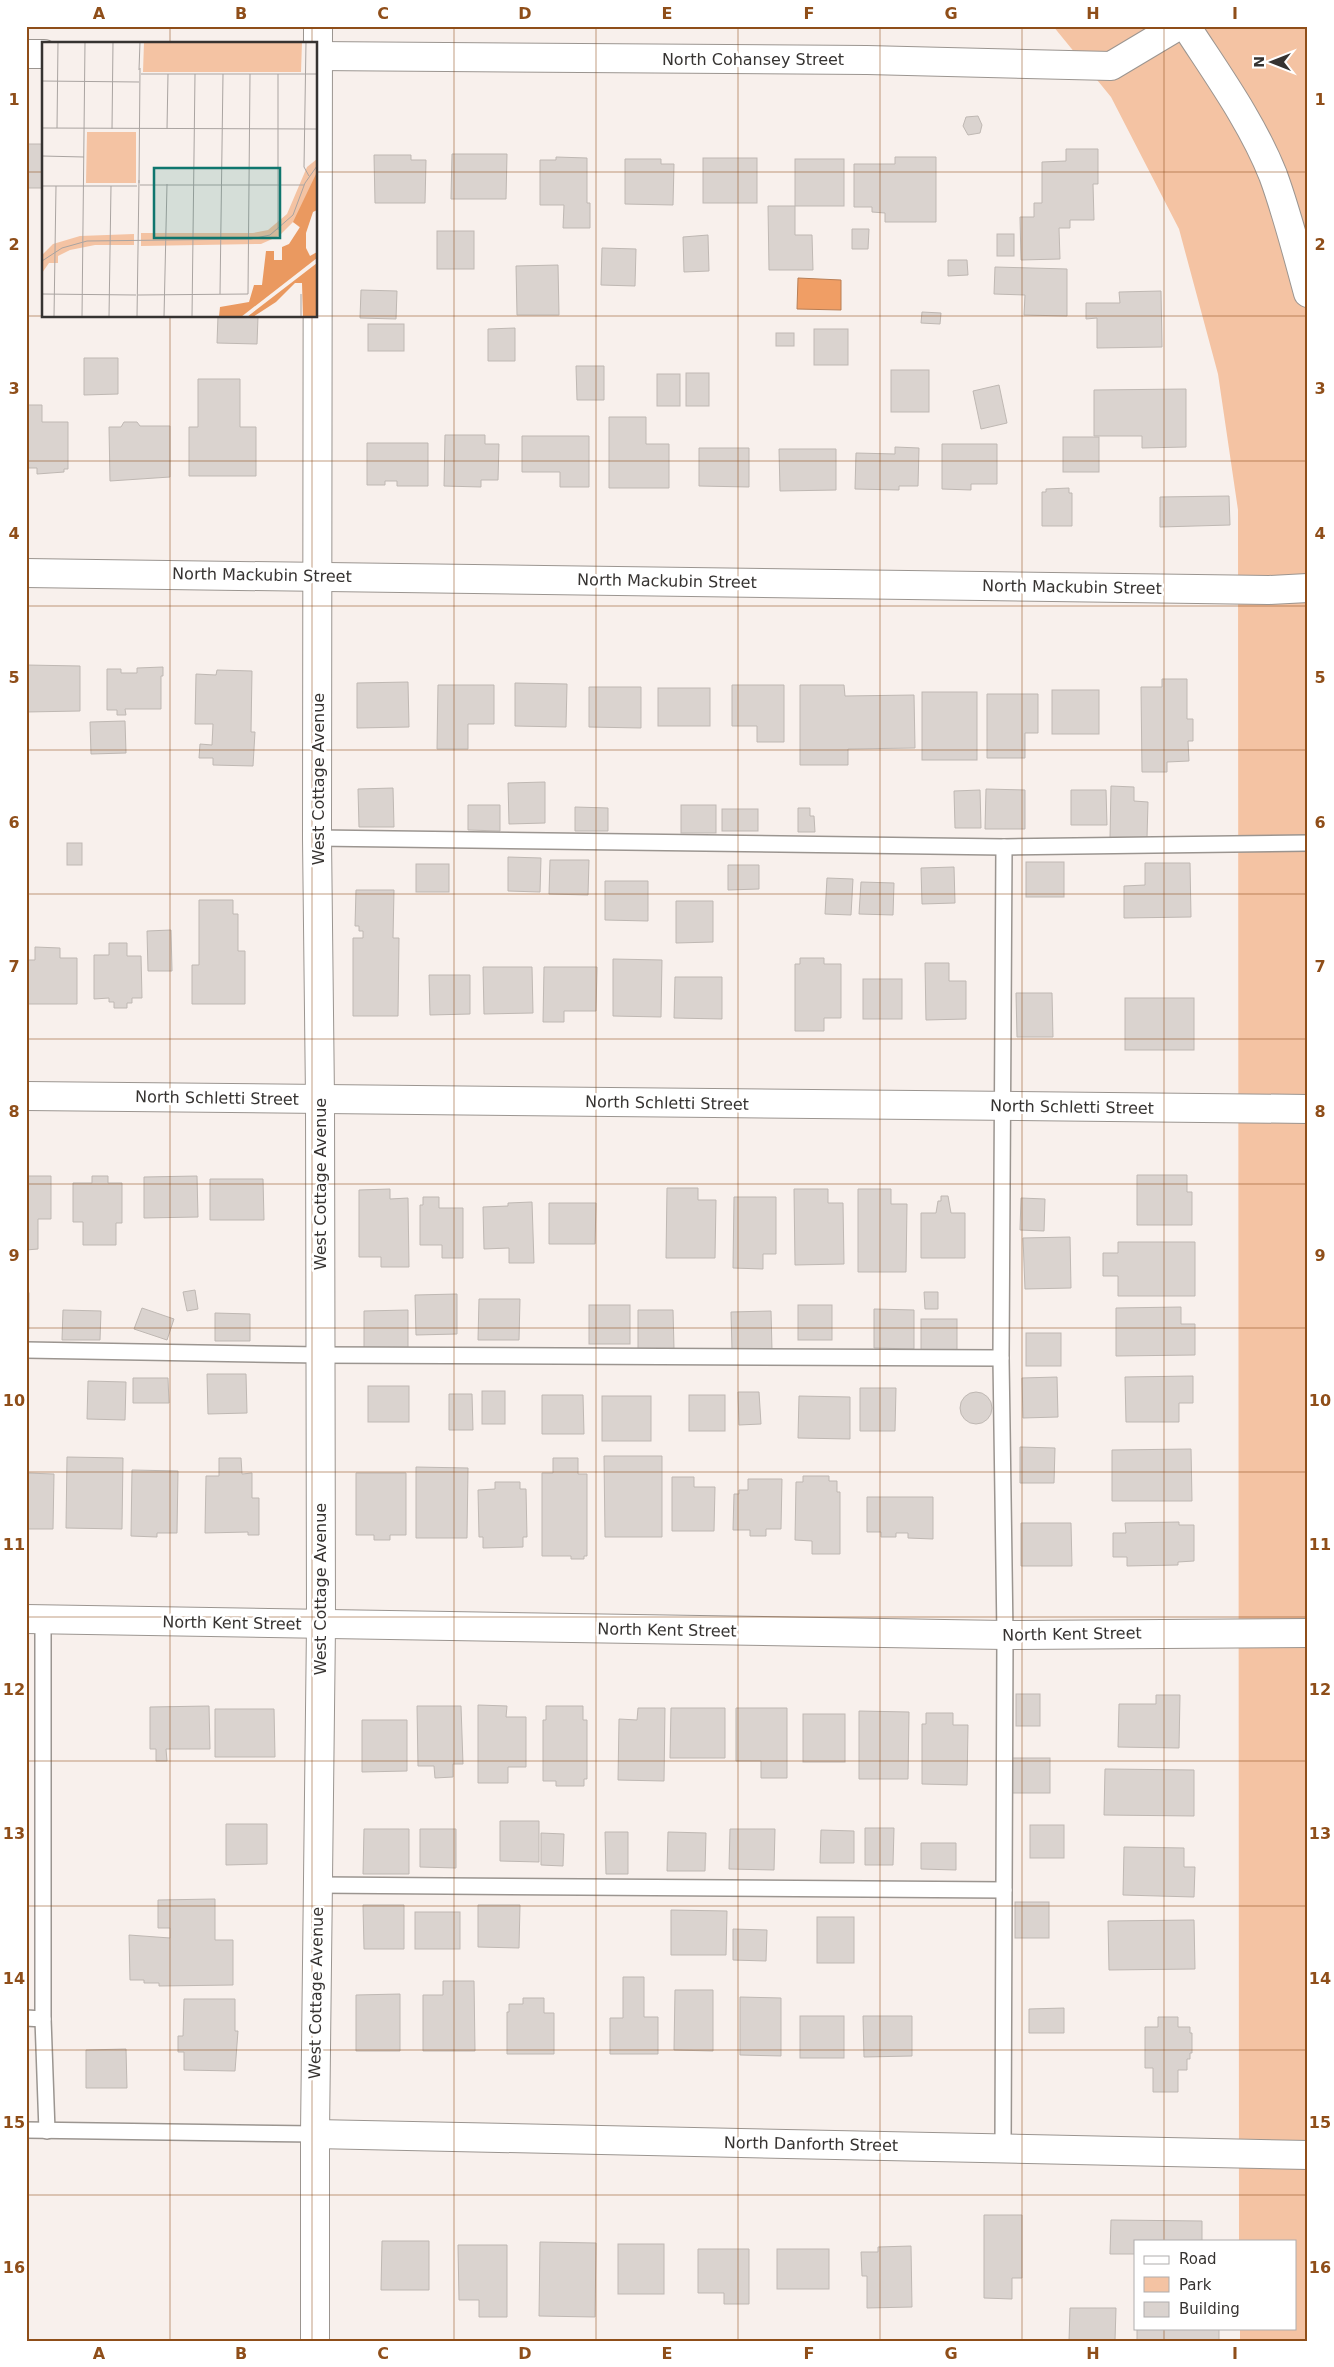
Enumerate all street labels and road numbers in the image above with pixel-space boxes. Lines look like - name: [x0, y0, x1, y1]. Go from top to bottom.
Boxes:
- street label: North Cohansey Street: [662, 50, 844, 69]
- street label: North Mackubin Street: [172, 564, 352, 586]
- street label: North Mackubin Street: [577, 570, 757, 592]
- street label: North Mackubin Street: [982, 576, 1162, 598]
- street label: West Cottage Avenue: [309, 693, 328, 865]
- street label: North Schletti Street: [135, 1087, 299, 1109]
- street label: North Schletti Street: [585, 1092, 749, 1114]
- street label: North Schletti Street: [990, 1096, 1154, 1118]
- street label: West Cottage Avenue: [311, 1098, 330, 1270]
- street label: West Cottage Avenue: [311, 1503, 330, 1675]
- street label: North Kent Street: [162, 1612, 302, 1634]
- street label: North Kent Street: [597, 1619, 737, 1641]
- street label: North Kent Street: [1002, 1623, 1142, 1645]
- street label: West Cottage Avenue: [305, 1907, 327, 2079]
- street label: North Danforth Street: [724, 2133, 898, 2155]

